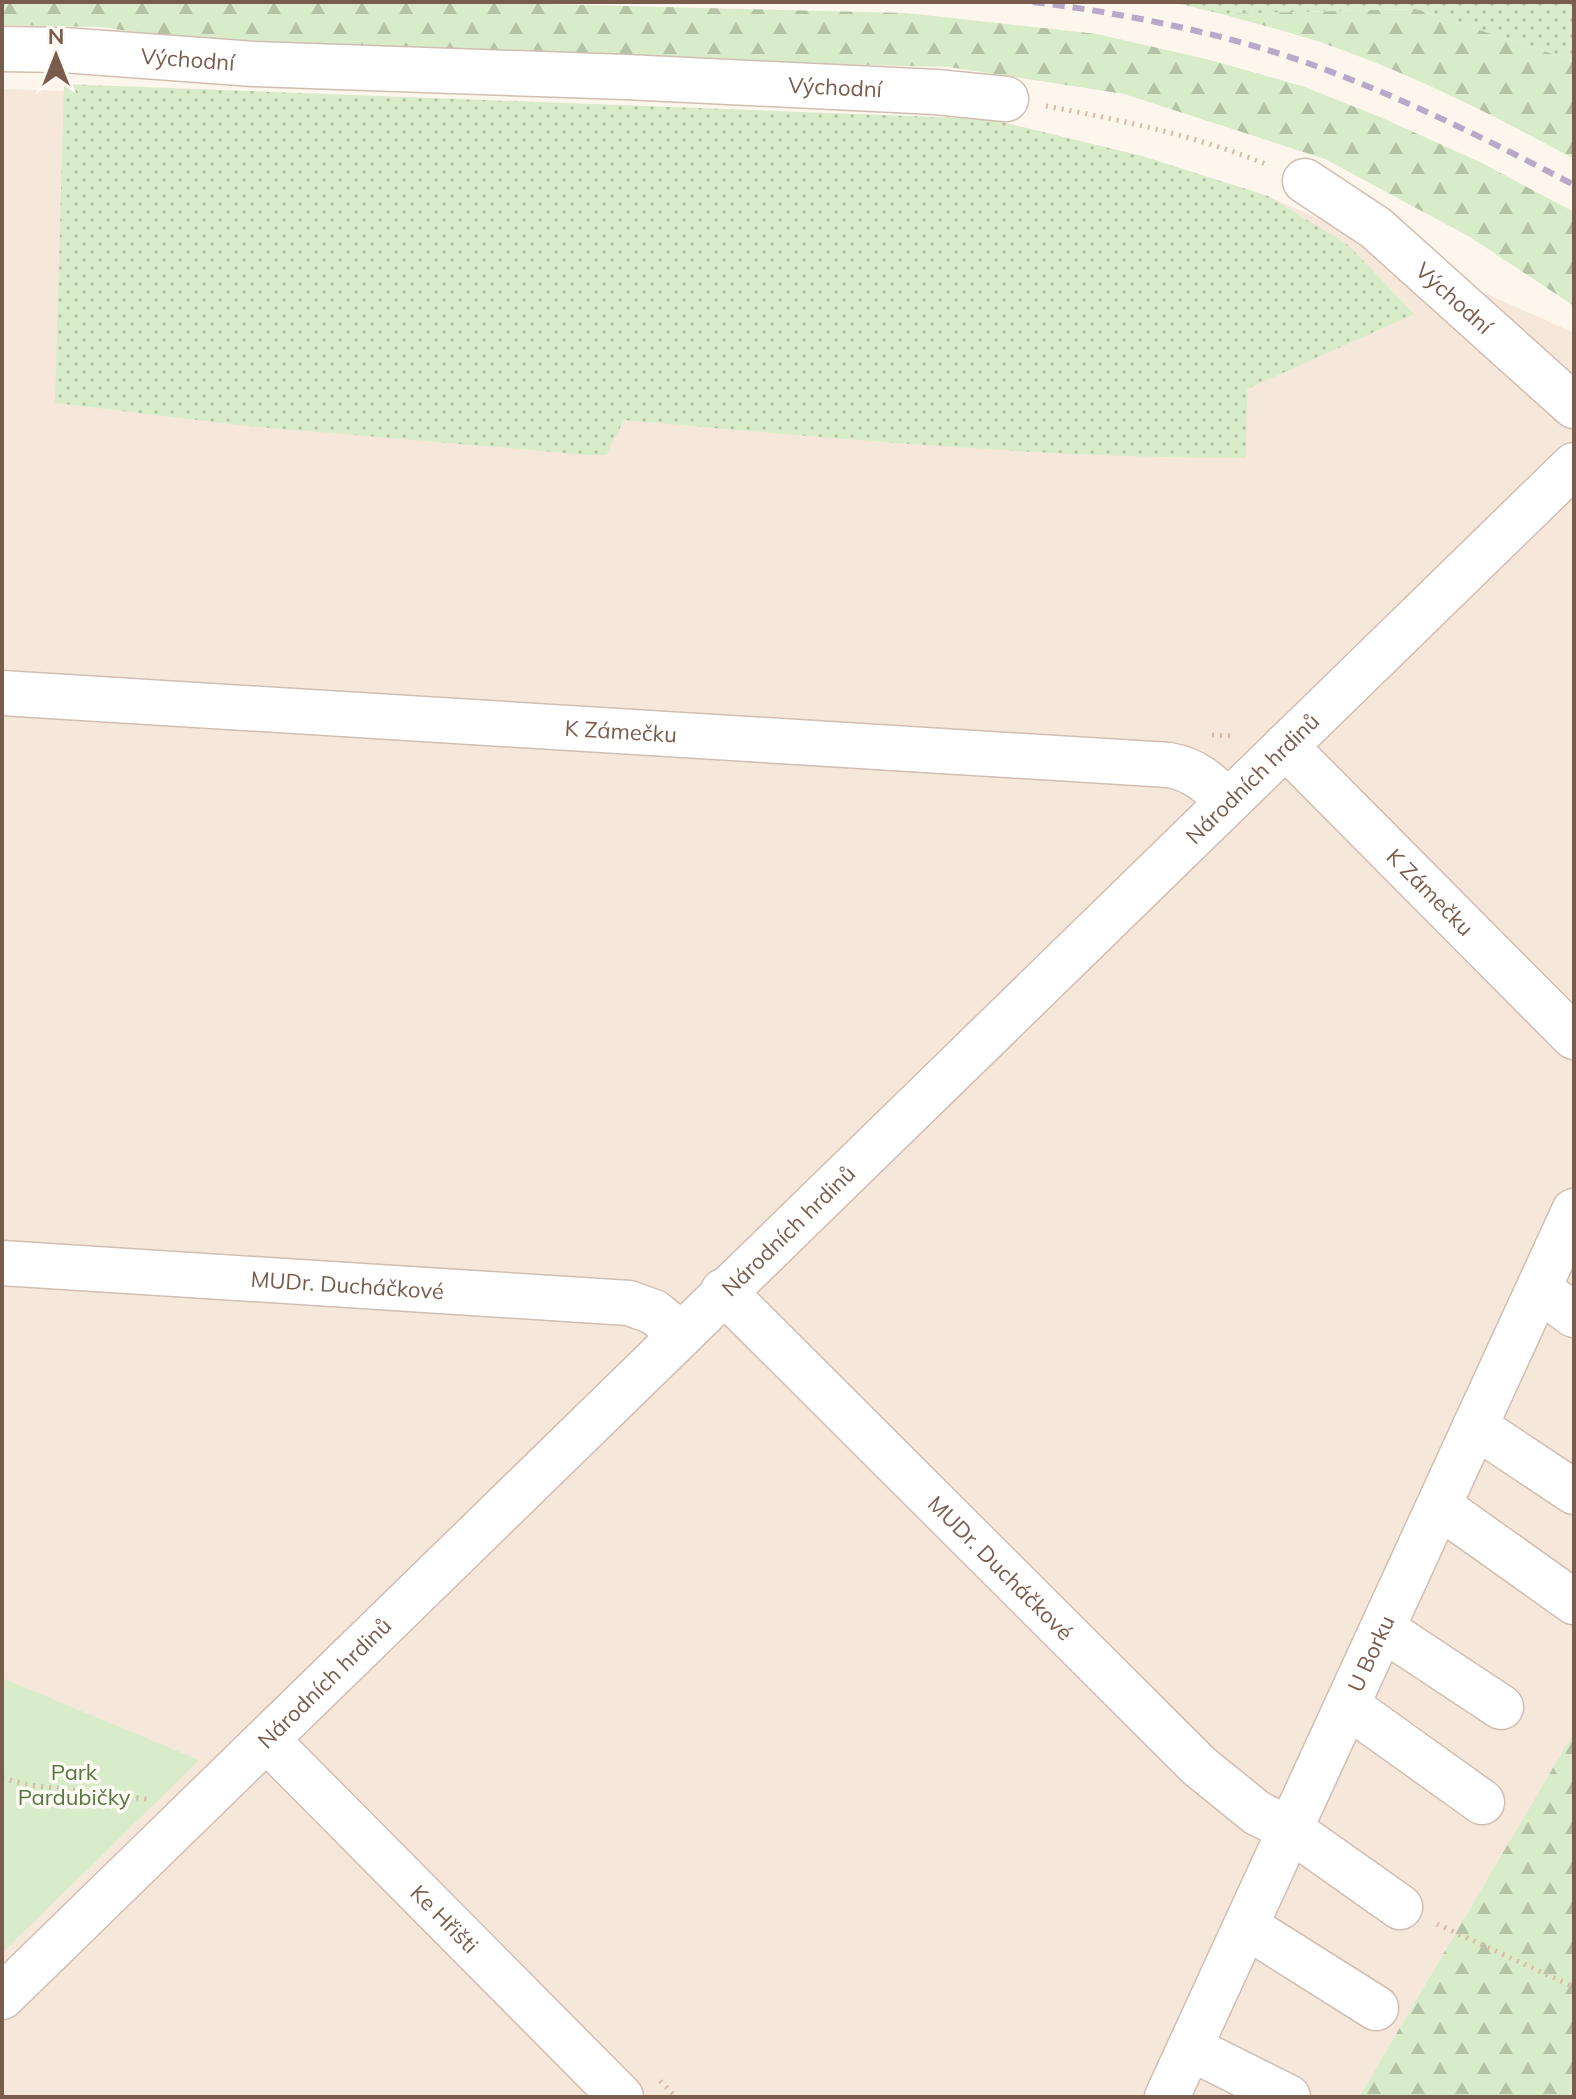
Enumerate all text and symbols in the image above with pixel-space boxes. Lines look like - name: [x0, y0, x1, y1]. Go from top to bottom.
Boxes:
- north arrow: [16, 16, 96, 96]
- text: N: [48, 22, 64, 50]
- street label: Východní: [140, 42, 237, 77]
- street label: Východní: [787, 71, 884, 103]
- street label: Východní: [1410, 256, 1500, 341]
- street label: Národních hrdinů: [1180, 707, 1325, 850]
- street label: K Zámečku: [564, 714, 678, 749]
- street label: K Zámečku: [1381, 842, 1480, 942]
- street label: Národních hrdinů: [716, 1159, 861, 1302]
- street label: MUDr. Ducháčkové: [250, 1265, 445, 1305]
- street label: MUDr. Ducháčkové: [922, 1490, 1079, 1646]
- street label: U Borku: [1341, 1611, 1400, 1696]
- street label: Národních hrdinů: [252, 1612, 397, 1754]
- park label: Park Pardubičky: [18, 1758, 131, 1811]
- street label: Ke Hřišti: [404, 1879, 484, 1959]

